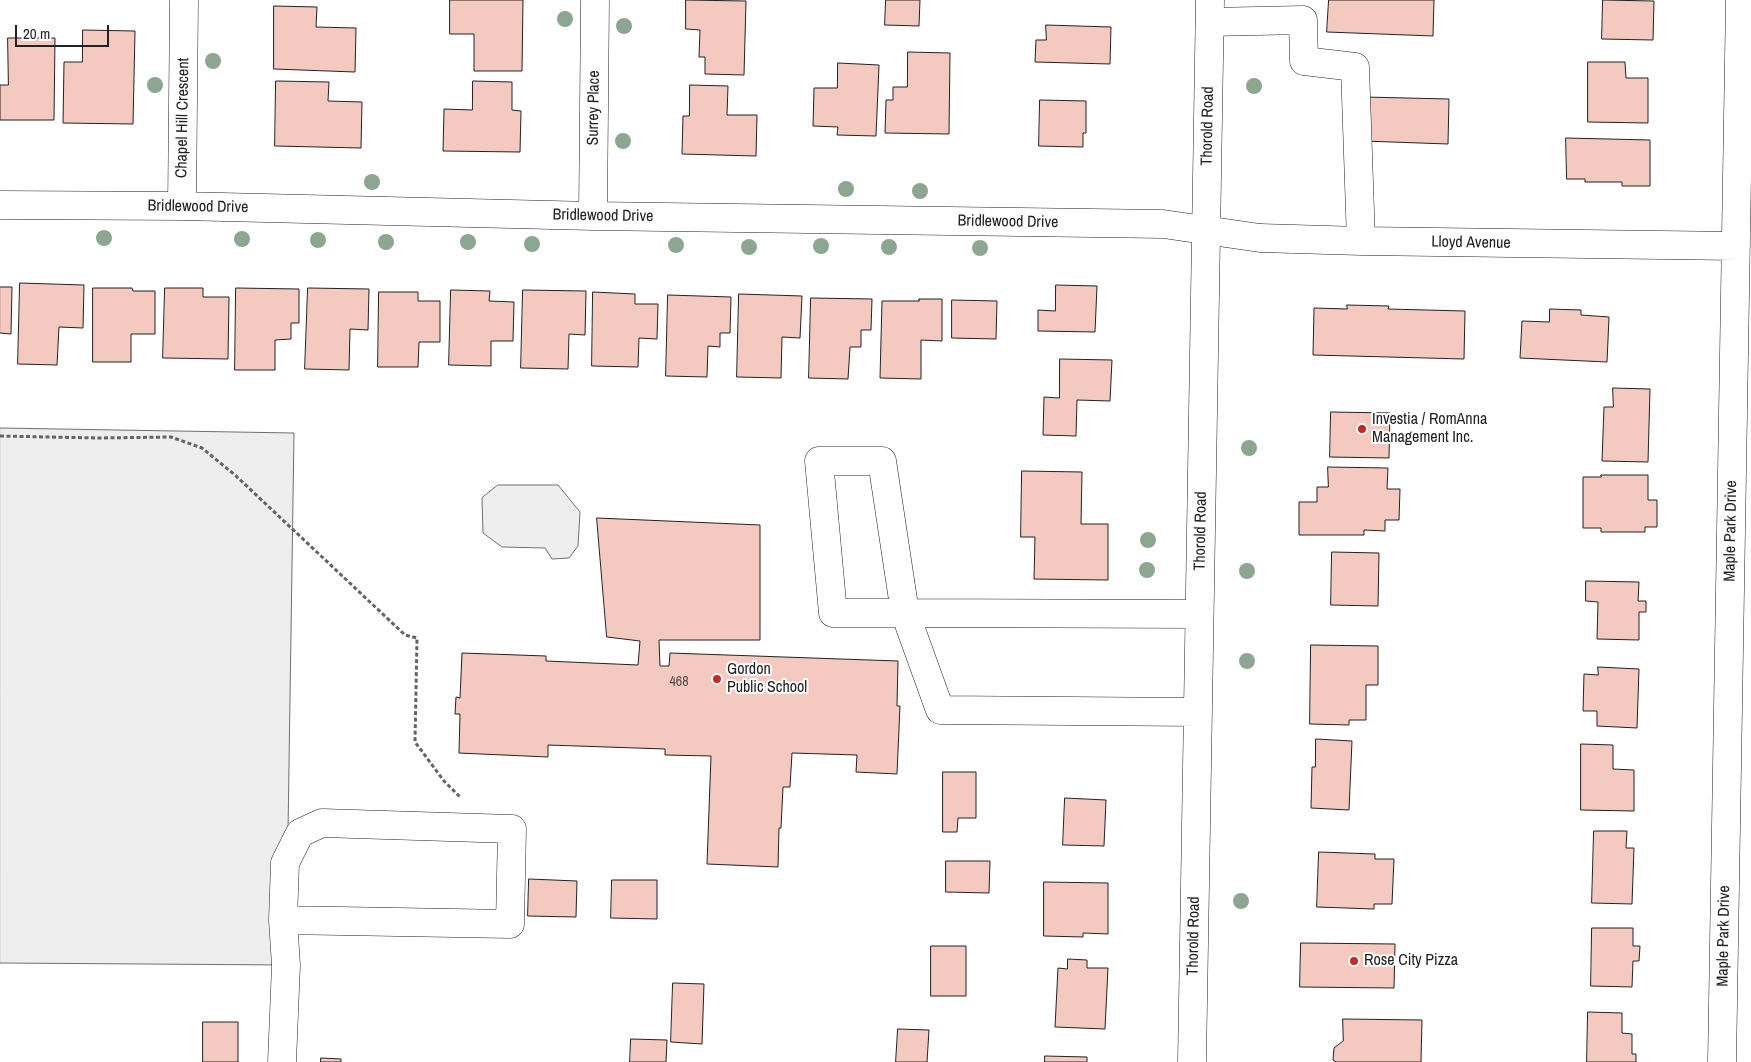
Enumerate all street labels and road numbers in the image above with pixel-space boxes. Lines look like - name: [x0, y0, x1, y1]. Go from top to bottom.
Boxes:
- street label: Chapel Hill Crescent: [172, 58, 194, 178]
- street label: Surrey Place: [584, 70, 604, 146]
- street label: Thorold Road: [1198, 86, 1218, 166]
- street label: Bridlewood Drive: [148, 197, 248, 217]
- street label: Bridlewood Drive: [553, 206, 653, 226]
- street label: Bridlewood Drive: [958, 212, 1058, 232]
- street label: Lloyd Avenue: [1431, 233, 1511, 253]
- street label: Maple Park Drive: [1721, 480, 1741, 582]
- street label: Thorold Road: [1191, 491, 1211, 571]
- street label: Maple Park Drive: [1714, 885, 1734, 987]
- street label: Thorold Road: [1184, 896, 1204, 976]

